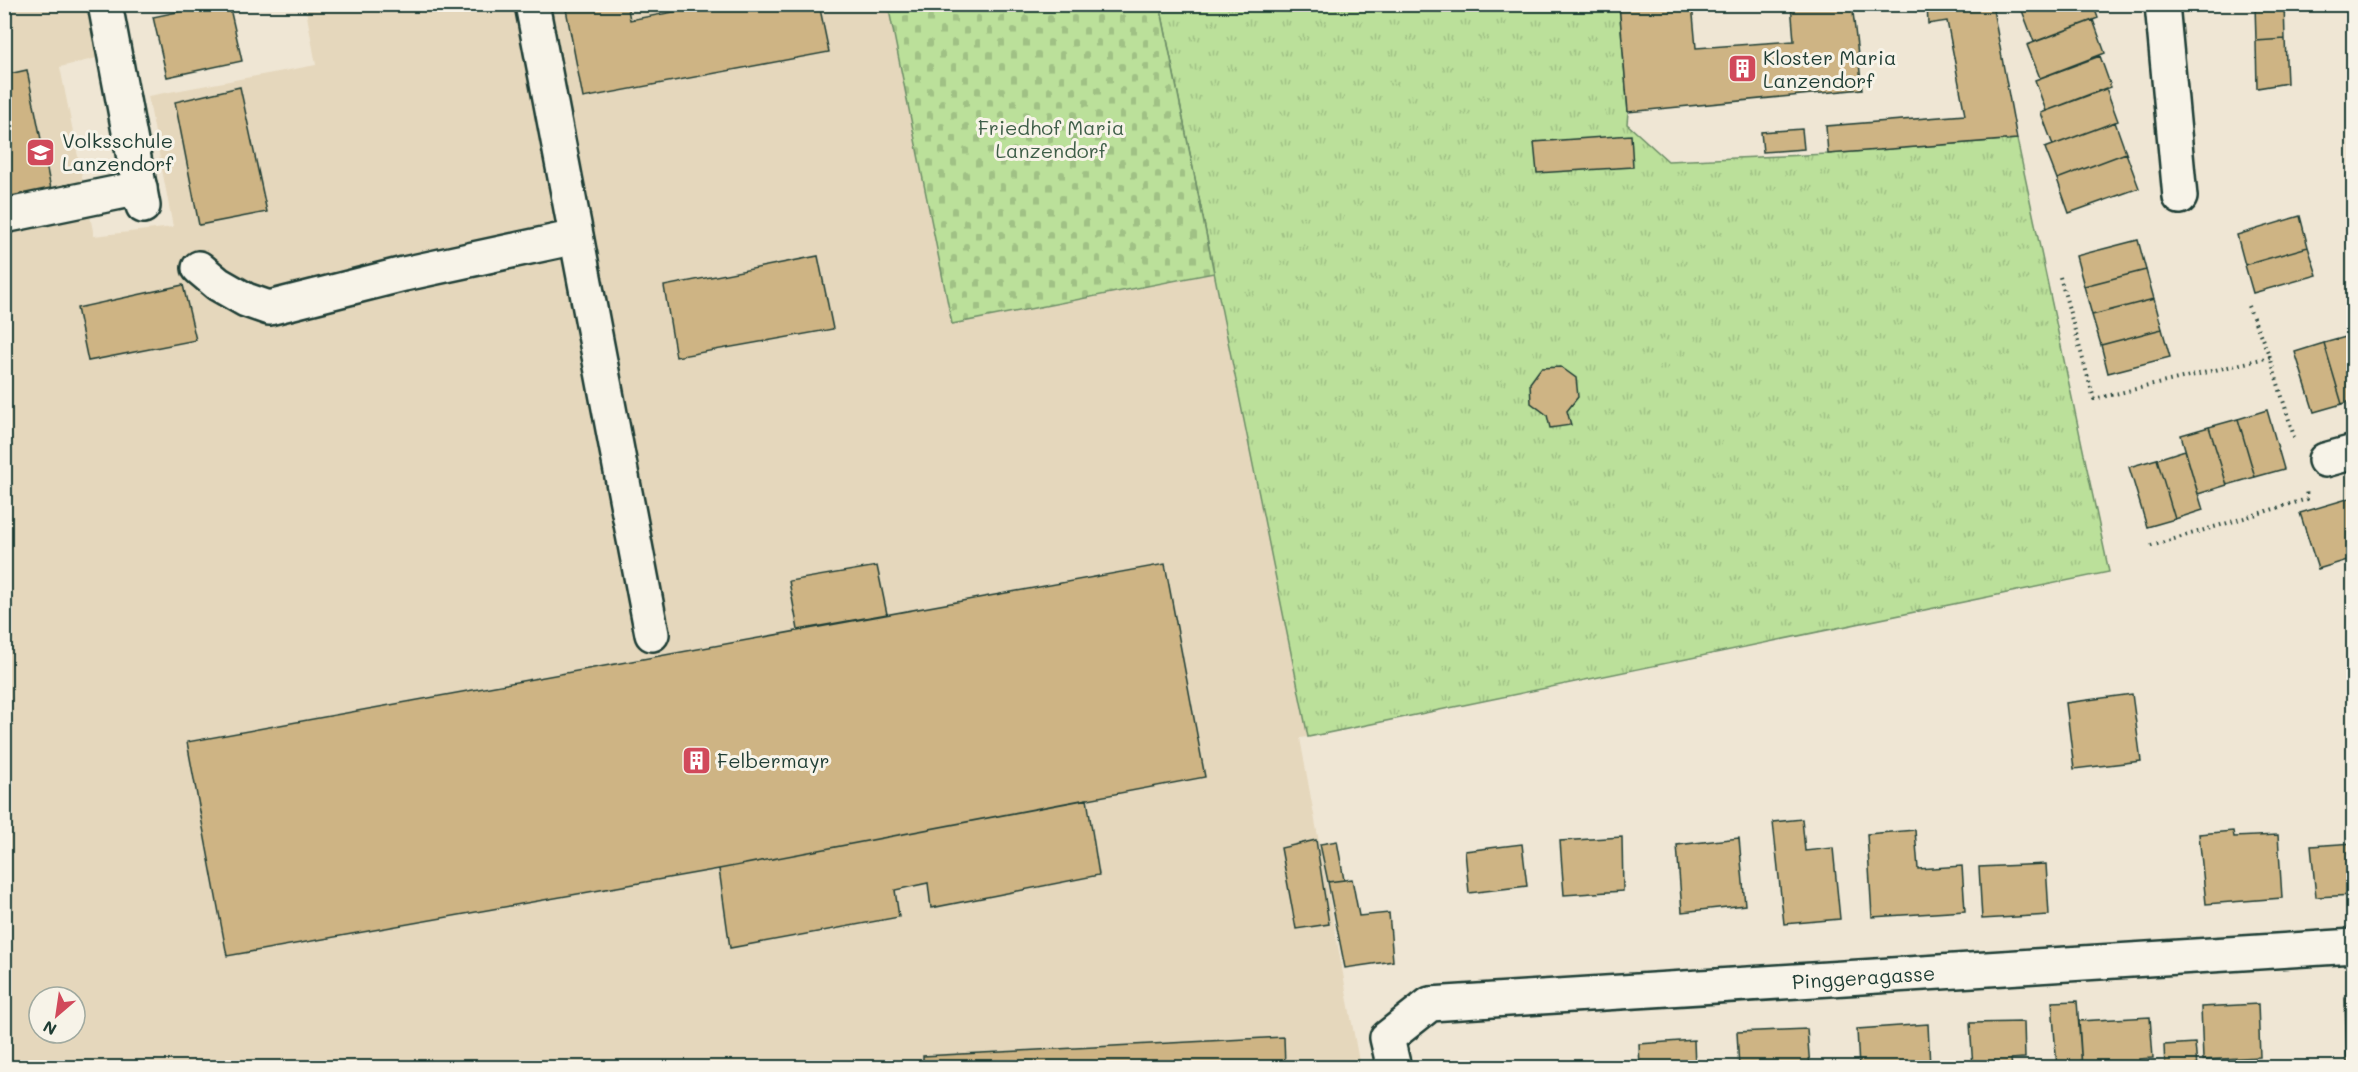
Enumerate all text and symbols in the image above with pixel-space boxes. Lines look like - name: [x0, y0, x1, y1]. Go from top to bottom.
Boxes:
- place label: Kloster Maria Lanzendorf: [1763, 44, 1896, 93]
- building icon: Kloster Maria Lanzendorf: [1726, 52, 1758, 84]
- park label: Friedhof Maria Lanzendorf: [978, 114, 1124, 163]
- place label: Volksschule Lanzendorf: [62, 127, 174, 176]
- school or university icon: Volksschule Lanzendorf: [25, 136, 57, 168]
- building icon: Felbermayr: [680, 744, 712, 776]
- place label: Felbermayr: [717, 747, 830, 773]
- street label: Pinggeragasse: [1791, 959, 1936, 994]
- north arrow: [27, 985, 87, 1045]
- text: N: [39, 1016, 60, 1041]

